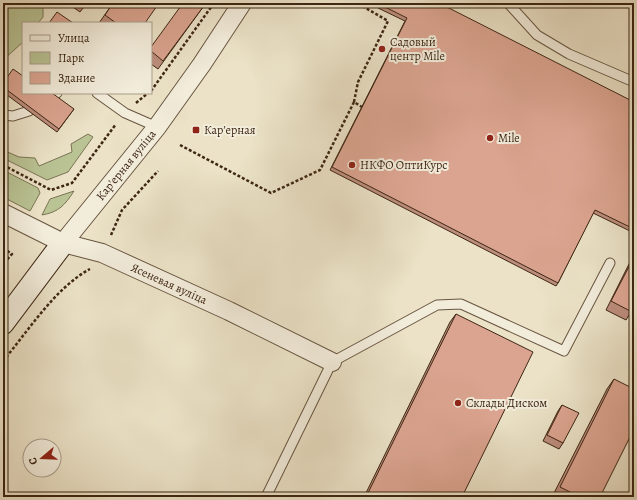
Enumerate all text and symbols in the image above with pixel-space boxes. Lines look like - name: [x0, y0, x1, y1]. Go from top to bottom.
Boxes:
- legend: [22, 22, 152, 94]
- text: Улица: [58, 30, 90, 46]
- place label: Садовый центр Mile: [390, 34, 445, 64]
- marker: Садовый центр Mile: [377, 44, 387, 54]
- text: Парк: [58, 50, 84, 66]
- text: Здание: [58, 70, 95, 86]
- place label: Карʼерная: [204, 122, 256, 138]
- marker: Карʼерная: [191, 125, 201, 135]
- street label: Карʼерная вуліца: [93, 126, 160, 204]
- place label: Mile: [498, 130, 520, 146]
- marker: Mile: [485, 133, 495, 143]
- place label: НКФО ОптиКурс: [360, 157, 448, 173]
- marker: НКФО ОптиКурс: [347, 160, 357, 170]
- street label: Ясеневая вуліца: [128, 259, 210, 308]
- place label: Склады Диском: [466, 395, 547, 411]
- marker: Склады Диском: [453, 398, 463, 408]
- north arrow: [22, 438, 62, 478]
- text: С: [25, 455, 41, 467]

